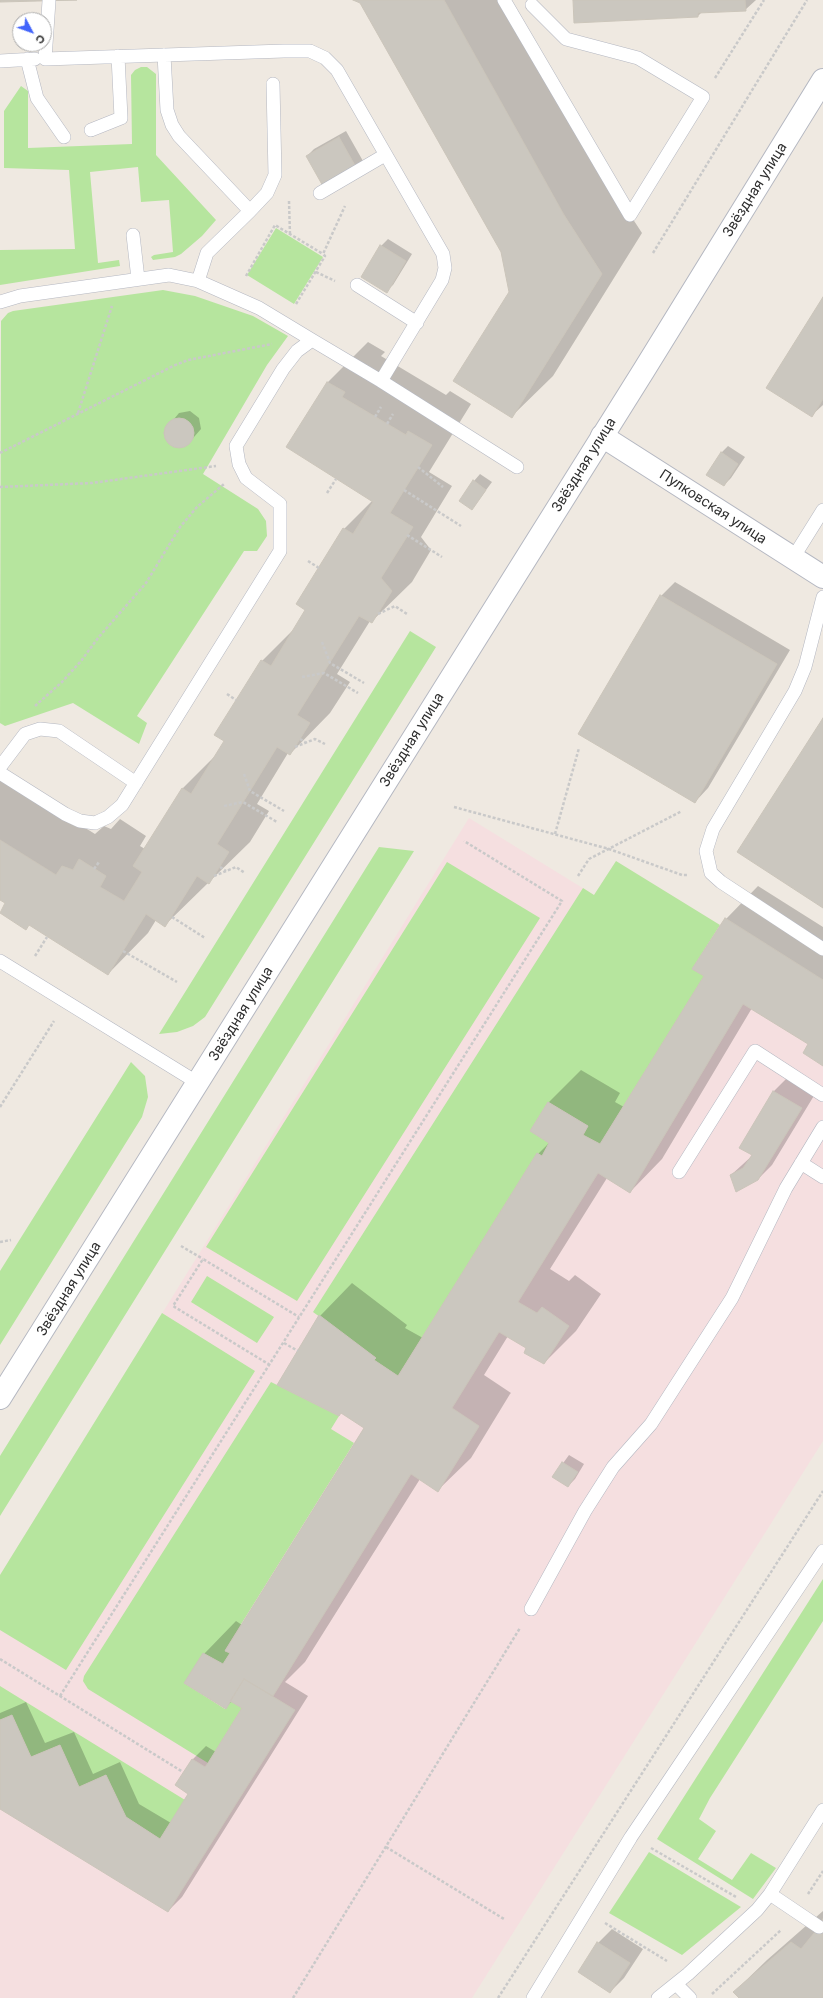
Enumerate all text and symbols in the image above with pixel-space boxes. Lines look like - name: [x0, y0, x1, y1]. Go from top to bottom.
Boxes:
- north arrow: [12, 12, 52, 52]
- text: С: [32, 32, 48, 47]
- street label: Звёздная улица: [719, 140, 791, 240]
- street label: Звёздная улица: [548, 415, 620, 515]
- street label: Пулковская улица: [656, 466, 770, 548]
- street label: Звёздная улица: [376, 690, 448, 790]
- street label: Звёздная улица: [205, 964, 277, 1064]
- street label: Звёздная улица: [33, 1239, 105, 1339]

